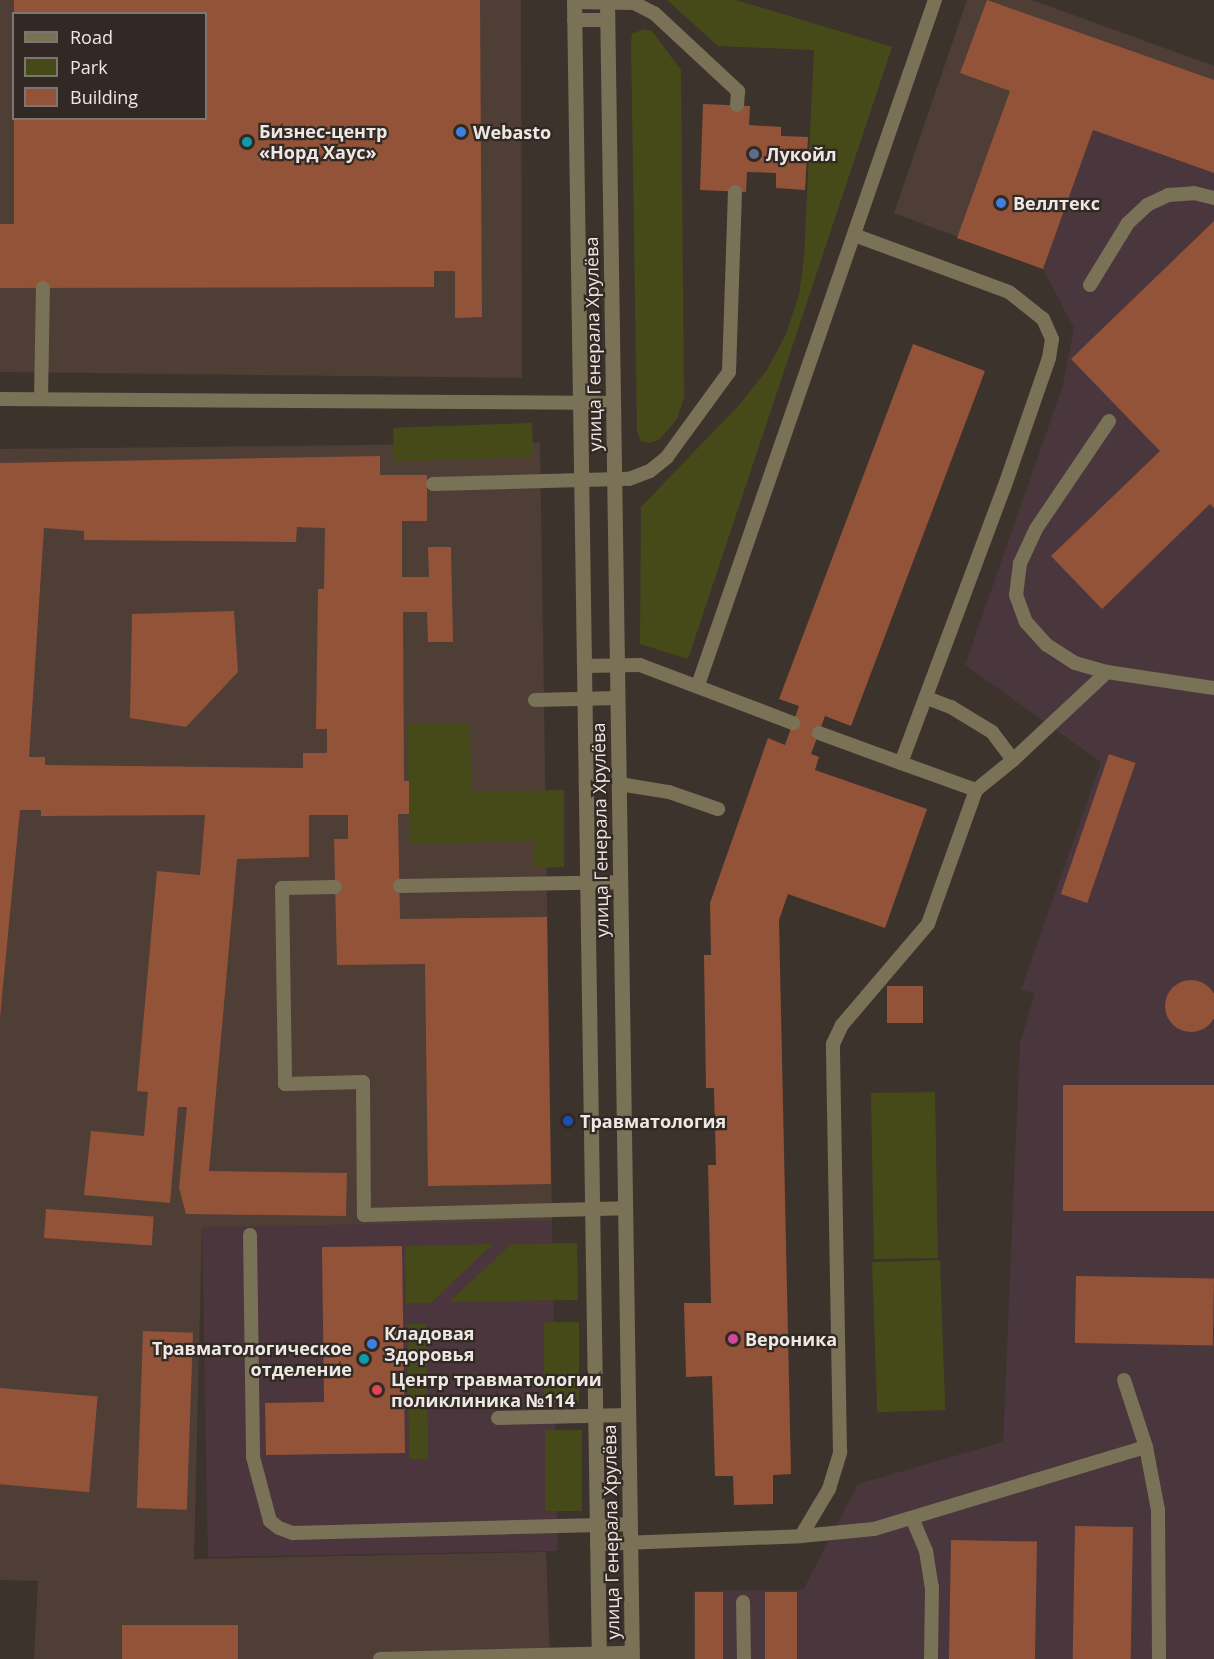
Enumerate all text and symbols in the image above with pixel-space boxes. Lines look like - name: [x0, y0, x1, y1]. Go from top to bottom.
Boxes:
- legend: [12, 12, 207, 120]
- text: Road: [70, 25, 113, 49]
- text: Park: [70, 55, 108, 79]
- text: Building: [70, 85, 138, 109]
- place label: Бизнес-центр «Норд Хаус»: [259, 121, 387, 164]
- place label: Webasto: [473, 121, 551, 143]
- marker: Webasto: [454, 125, 468, 139]
- marker: Бизнес-центр «Норд Хаус»: [240, 135, 254, 149]
- place label: Лукойл: [766, 143, 837, 165]
- marker: Лукойл: [747, 147, 761, 161]
- place label: Веллтекс: [1013, 192, 1100, 214]
- marker: Веллтекс: [994, 196, 1008, 210]
- street label: улица Генерала Хрулёва: [580, 236, 606, 452]
- street label: улица Генерала Хрулёва: [587, 722, 613, 938]
- place label: Травматология: [580, 1110, 726, 1132]
- marker: Травматология: [561, 1114, 575, 1128]
- place label: Кладовая Здоровья: [384, 1323, 475, 1366]
- place label: Вероника: [745, 1328, 837, 1350]
- marker: Вероника: [726, 1332, 740, 1346]
- marker: Кладовая Здоровья: [365, 1337, 379, 1351]
- place label: Травматологическое отделение: [152, 1338, 352, 1380]
- marker: Травматологическое отделение: [357, 1352, 371, 1366]
- place label: Центр травматологии поликлиника №114: [391, 1369, 602, 1412]
- marker: Центр травматологии поликлиника №114: [368, 1381, 386, 1399]
- street label: улица Генерала Хрулёва: [598, 1424, 624, 1640]

